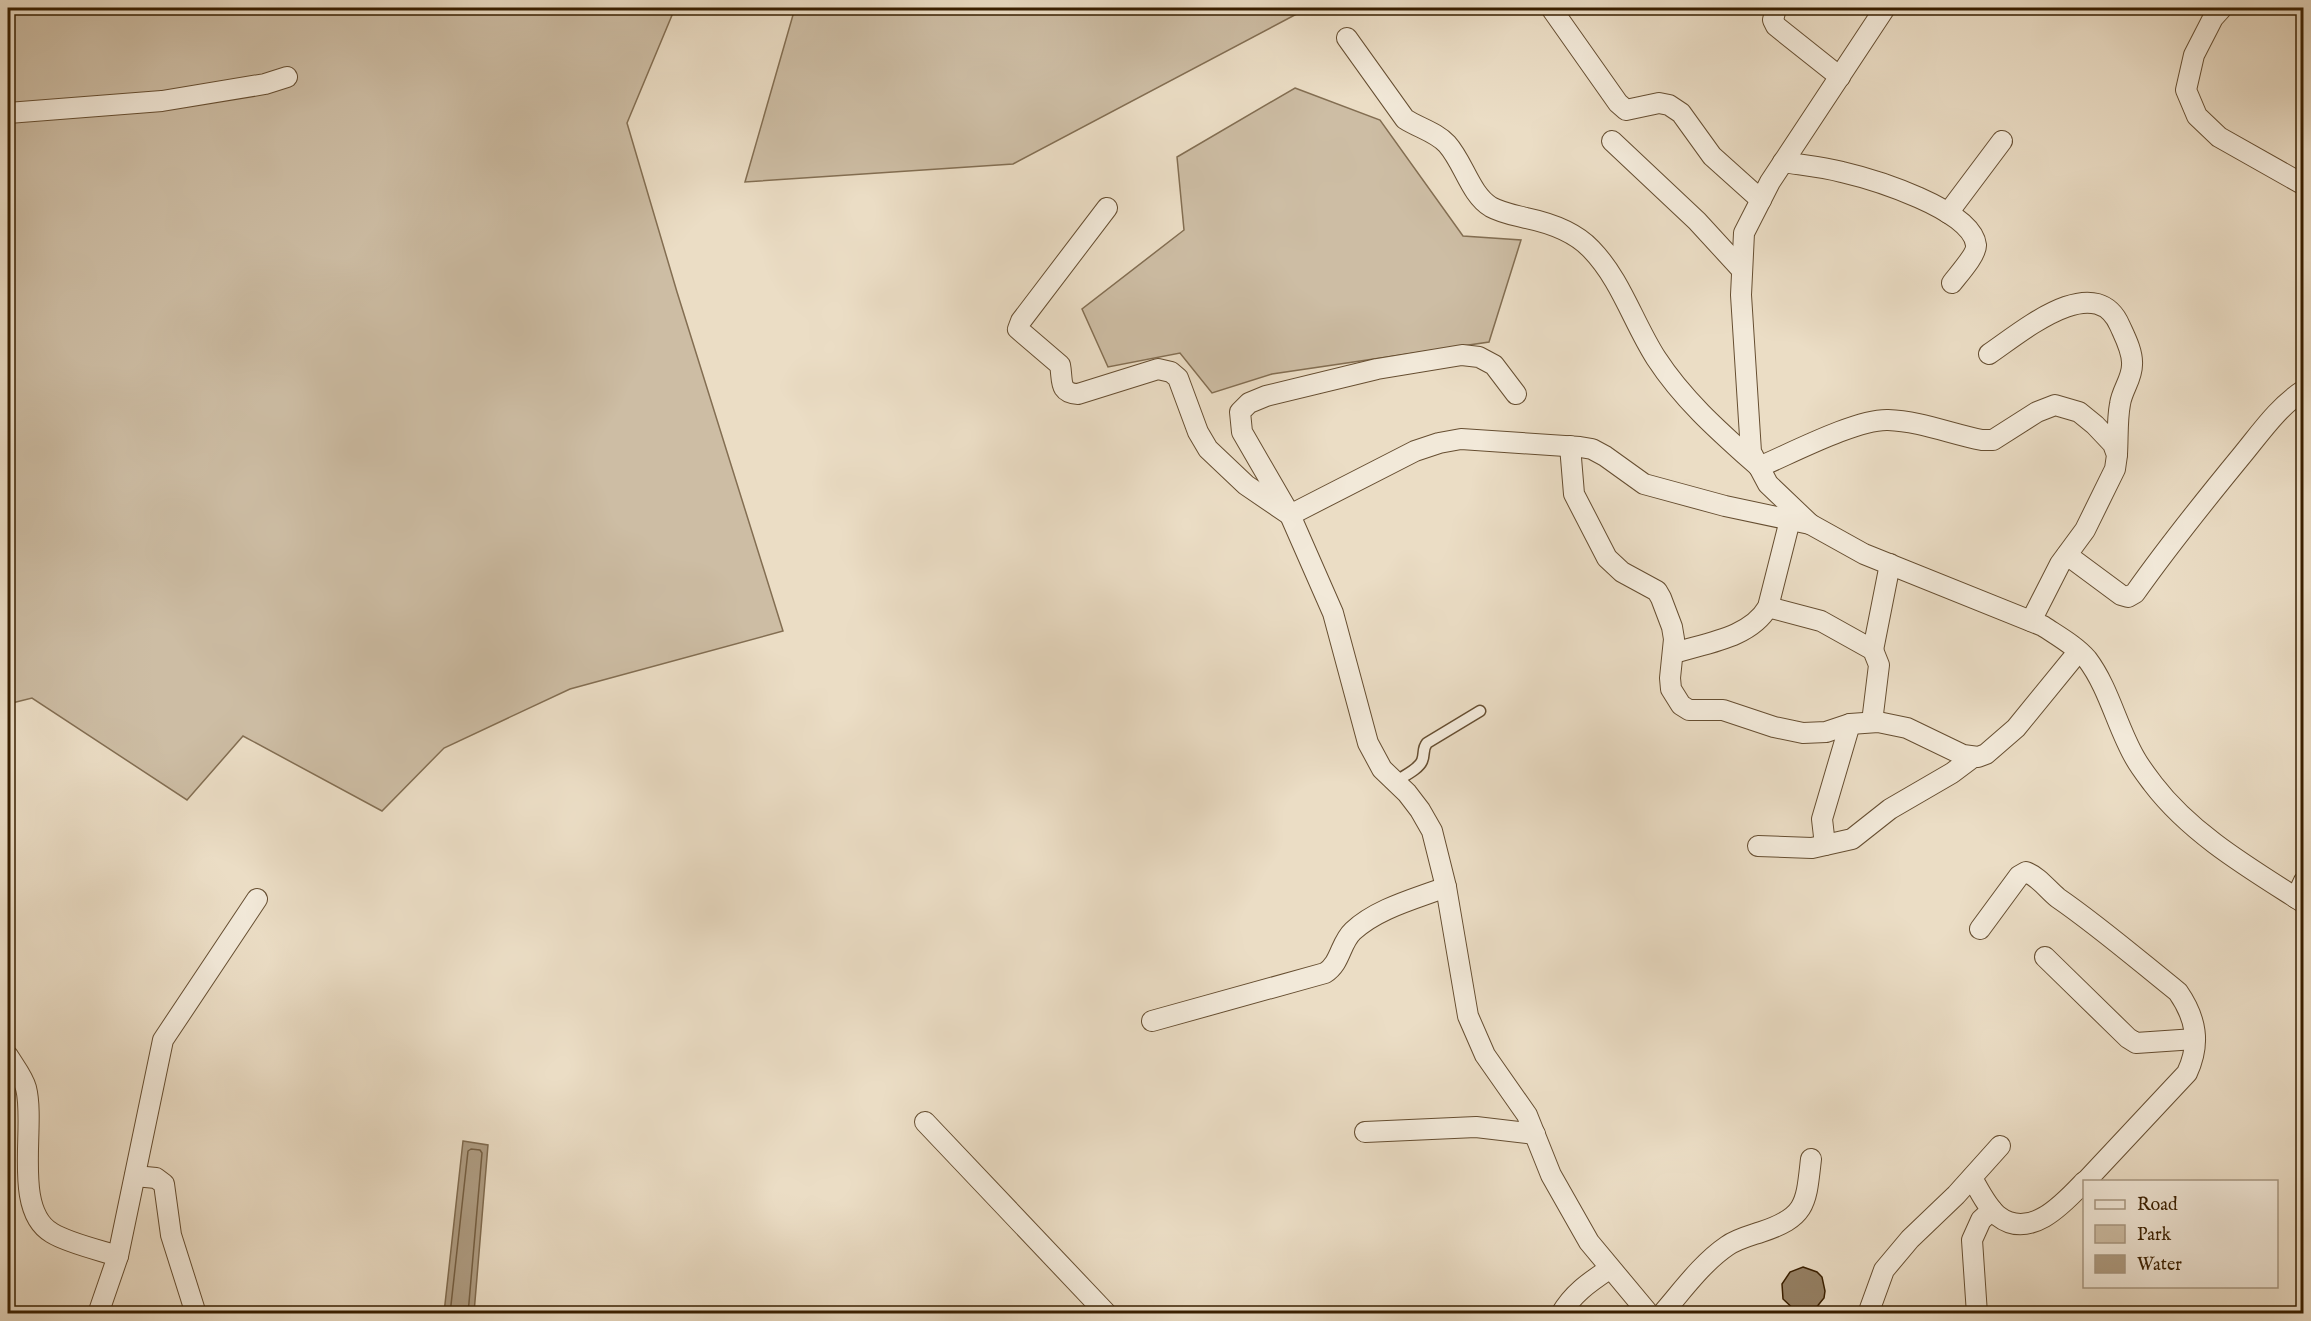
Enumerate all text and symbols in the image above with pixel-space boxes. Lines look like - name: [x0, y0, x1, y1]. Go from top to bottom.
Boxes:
- legend: [2083, 1180, 2278, 1288]
- text: Road: [2137, 1194, 2178, 1217]
- text: Park: [2137, 1224, 2172, 1247]
- text: Water: [2137, 1254, 2182, 1277]

